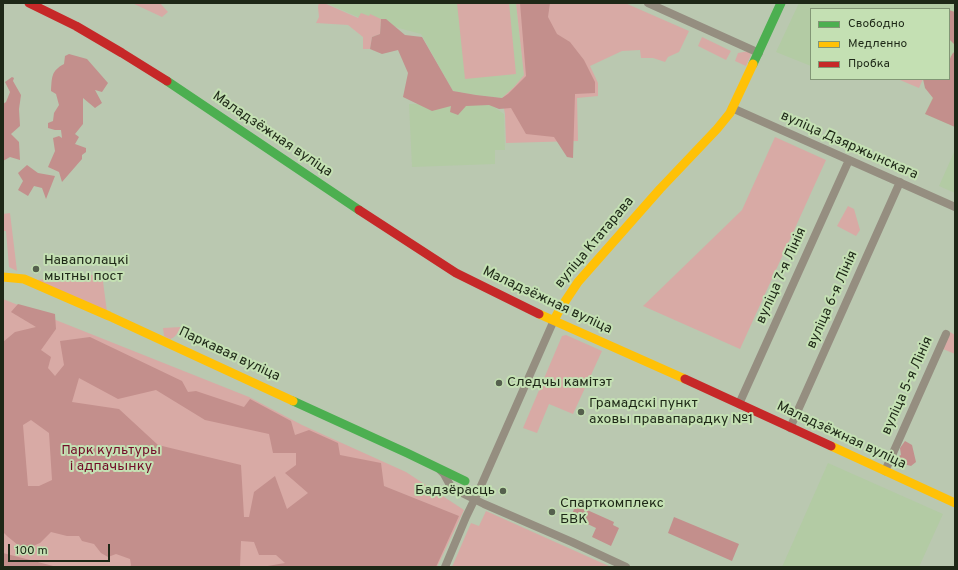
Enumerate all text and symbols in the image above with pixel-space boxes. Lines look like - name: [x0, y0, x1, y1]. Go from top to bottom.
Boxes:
- legend: [810, 8, 950, 80]
- text: Свободно: [848, 16, 905, 32]
- text: Медленно: [848, 36, 907, 52]
- text: Пробка: [848, 56, 890, 72]
- street label: Маладзёжная вуліца: [209, 89, 335, 181]
- street label: вуліца Дзяржынскага: [778, 108, 920, 184]
- street label: вуліца Ктатарава: [552, 194, 638, 292]
- street label: вуліца 7-я Лінія: [753, 225, 811, 327]
- street label: вуліца 6-я Лінія: [804, 248, 862, 352]
- place label: Наваполацкі мытны пост: [44, 253, 129, 286]
- marker: Наваполацкі мытны пост: [31, 264, 41, 274]
- street label: Маладзёжная вуліца: [480, 264, 614, 338]
- street label: Паркавая вуліца: [176, 324, 282, 386]
- street label: вуліца 5-я Лінія: [879, 334, 937, 438]
- place label: Следчы камітэт: [507, 375, 612, 391]
- marker: Следчы камітэт: [494, 378, 504, 388]
- place label: Грамадскі пункт аховы правапарадку №1: [589, 396, 753, 428]
- street label: Маладзёжная вуліца: [774, 399, 908, 473]
- marker: Грамадскі пункт аховы правапарадку №1: [576, 407, 586, 417]
- park label: Парк культуры і адпачынку: [61, 443, 161, 476]
- place label: Бадзёрасць: [415, 483, 495, 499]
- marker: Бадзёрасць: [498, 486, 508, 496]
- place label: Спарткомплекс БВК: [560, 496, 664, 528]
- marker: Спарткомплекс БВК: [547, 507, 557, 517]
- scale bar: [10, 536, 112, 562]
- text: 100 m: [15, 543, 48, 559]

